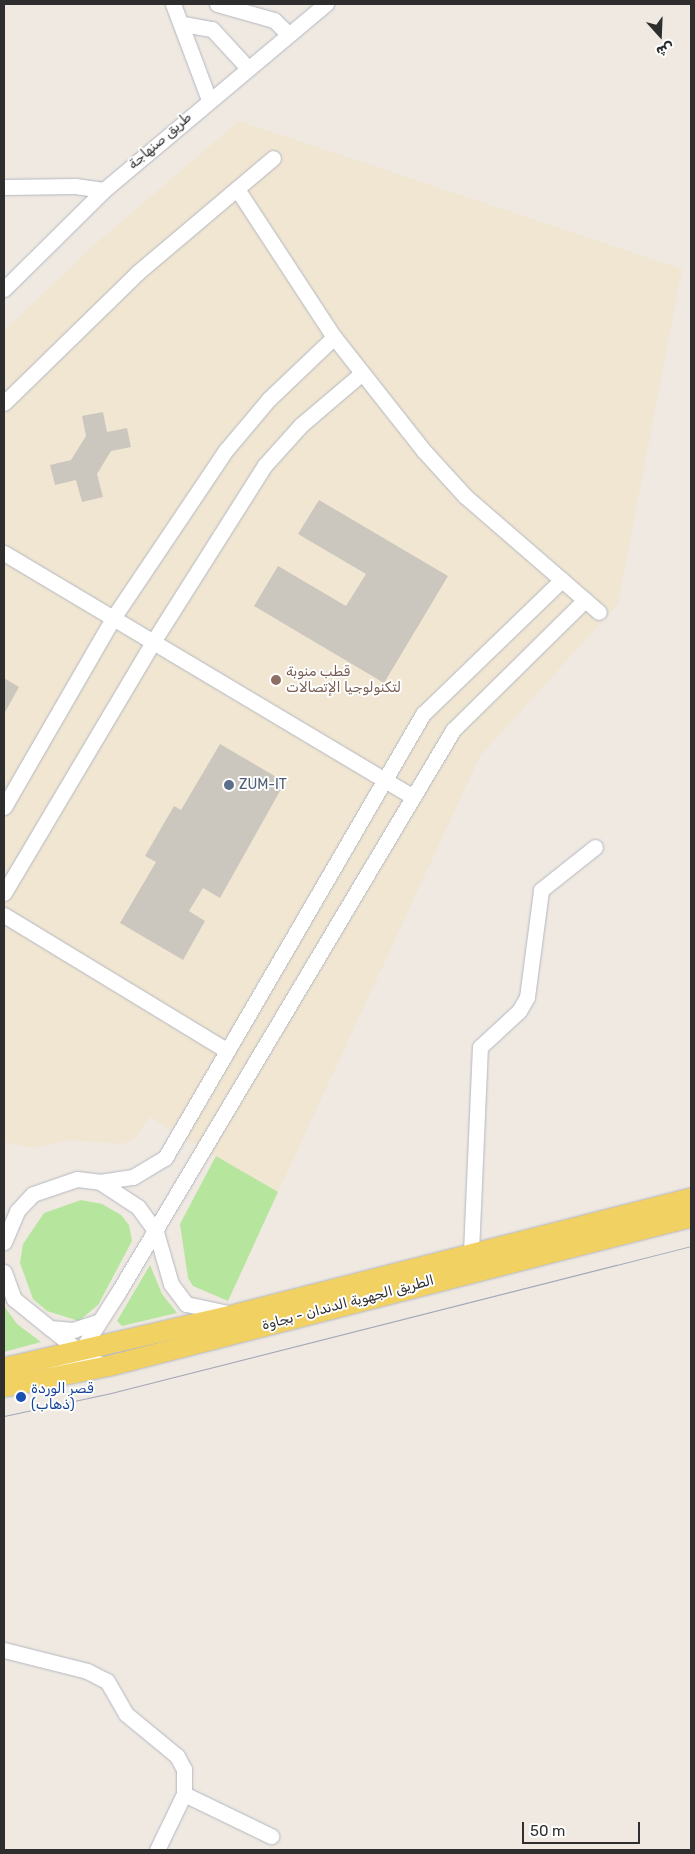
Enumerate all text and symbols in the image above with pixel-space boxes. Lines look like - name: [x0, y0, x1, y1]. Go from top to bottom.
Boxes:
- north arrow: [635, 10, 685, 60]
- text: ش: [654, 39, 677, 61]
- street label: طريق صنهاجة: [125, 109, 195, 173]
- place label: قطب منوبة لتكنولوجيا الإتصالات: [286, 664, 401, 696]
- marker: قطب منوبة لتكنولوجيا الإتصالات: [270, 674, 282, 686]
- place label: ZUM-IT: [239, 777, 287, 793]
- marker: ZUM-IT: [223, 779, 235, 791]
- street label: الطريق الجهوية الدندان - بجاوة: [260, 1272, 436, 1334]
- place label: قصر الوردة (ذهاب): [31, 1381, 93, 1414]
- marker: قصر الوردة (ذهاب): [15, 1391, 27, 1403]
- scale bar: [525, 1812, 642, 1844]
- text: 50 m: [530, 1822, 565, 1840]

